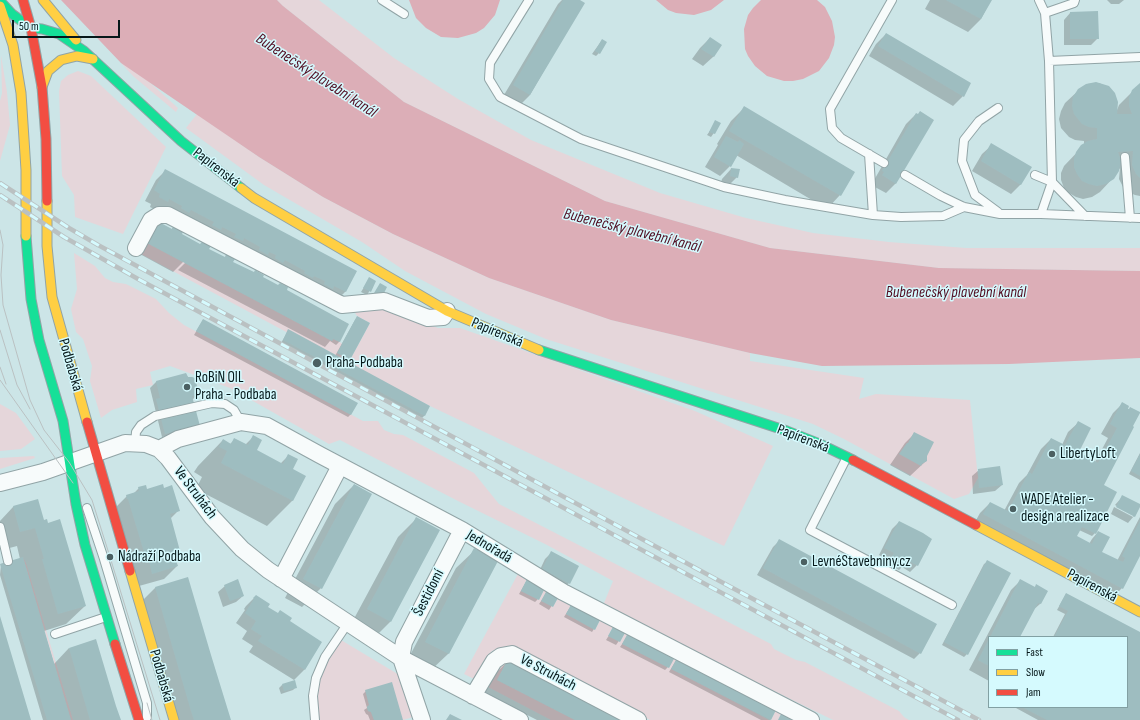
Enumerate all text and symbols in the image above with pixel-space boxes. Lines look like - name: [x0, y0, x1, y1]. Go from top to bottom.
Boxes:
- scale bar: [14, 12, 122, 38]
- text: 50 m: [19, 19, 39, 34]
- water label: Bubenečský plavební kanál: [252, 30, 380, 122]
- street label: Papírenská: [189, 144, 243, 192]
- water label: Bubenečský plavební kanál: [562, 205, 702, 257]
- water label: Bubenečský plavební kanál: [886, 283, 1026, 303]
- street label: Papírenská: [468, 314, 526, 352]
- street label: Podbabská: [54, 337, 86, 393]
- place label: Praha-Podbaba: [326, 354, 403, 372]
- marker: Praha-Podbaba: [311, 357, 323, 369]
- place label: RoBiN OIL Praha - Podbaba: [195, 369, 276, 404]
- marker: RoBiN OIL Praha - Podbaba: [182, 382, 192, 392]
- street label: Papírenská: [774, 421, 832, 457]
- place label: LibertyLoft: [1060, 445, 1116, 463]
- marker: LibertyLoft: [1047, 449, 1057, 459]
- street label: Ve Struhách: [169, 463, 221, 523]
- place label: WADE Atelier - design a realizace: [1021, 491, 1109, 526]
- marker: WADE Atelier - design a realizace: [1008, 504, 1018, 514]
- street label: Jednořadá: [463, 526, 515, 568]
- place label: Nádraží Podbaba: [118, 548, 201, 566]
- marker: Nádraží Podbaba: [105, 552, 115, 562]
- place label: LevnéStavebniny.cz: [812, 553, 911, 571]
- marker: LevnéStavebniny.cz: [799, 557, 809, 567]
- street label: Papírenská: [1064, 565, 1120, 607]
- street label: Šestidomí: [410, 567, 448, 619]
- legend: [988, 636, 1128, 708]
- text: Fast: [1026, 645, 1043, 660]
- street label: Podbabská: [145, 648, 177, 704]
- street label: Ve Struhách: [517, 651, 579, 695]
- text: Slow: [1026, 665, 1045, 680]
- text: Jam: [1026, 685, 1041, 700]

